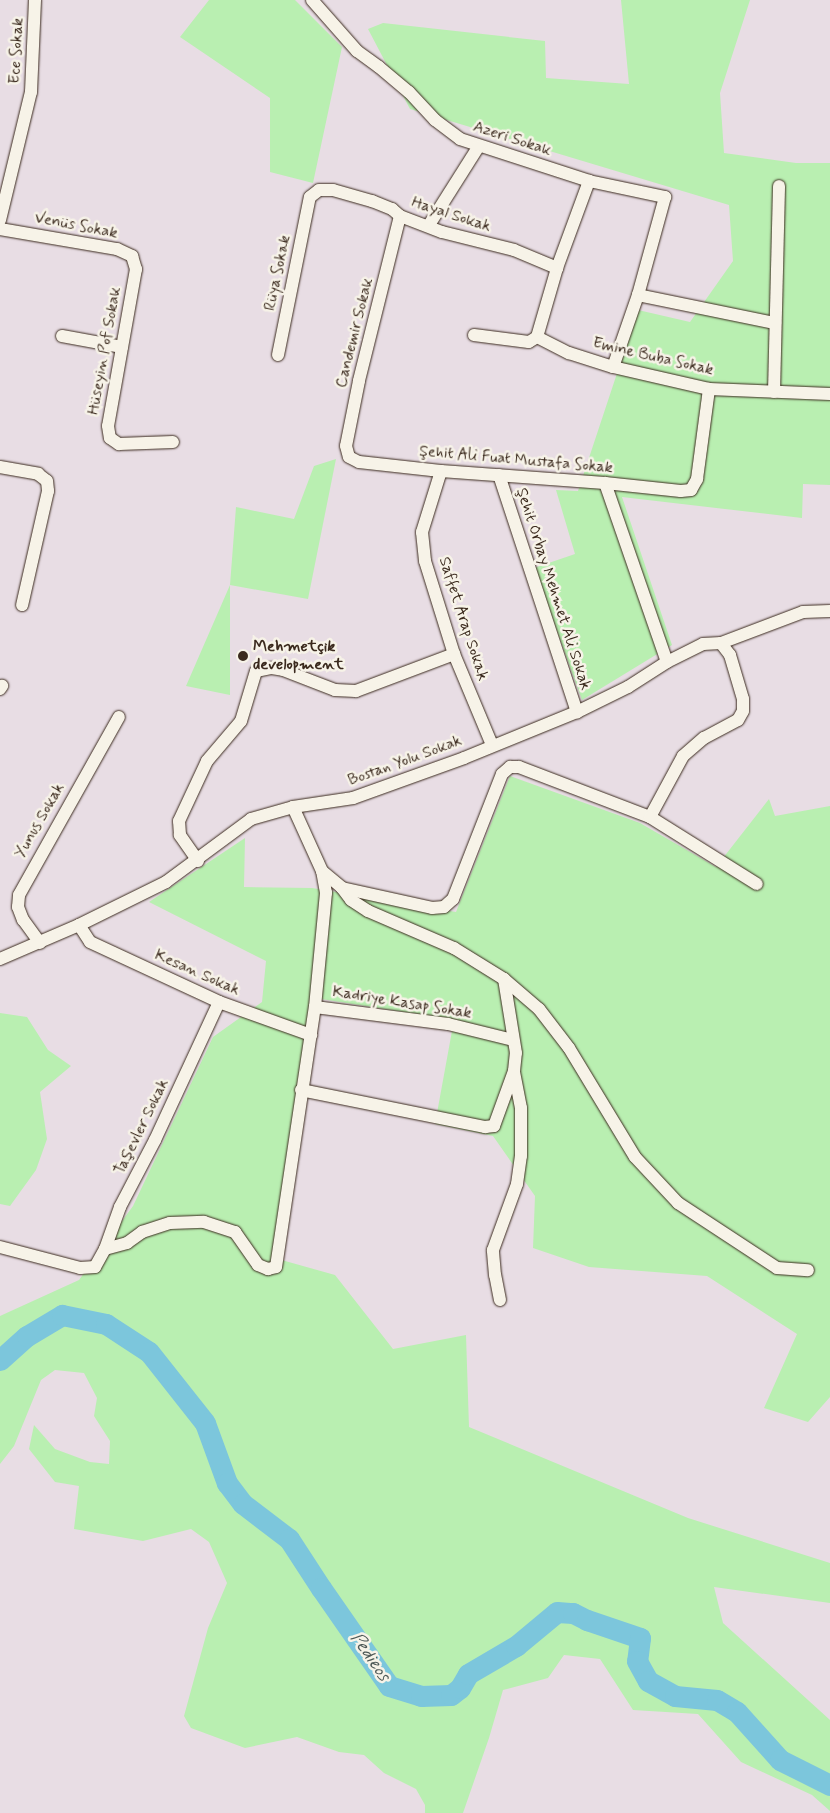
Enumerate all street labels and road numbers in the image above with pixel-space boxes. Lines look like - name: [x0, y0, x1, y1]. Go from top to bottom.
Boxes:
- street label: Ece Sokak: [6, 17, 28, 85]
- street label: Azeri Sokak: [471, 117, 553, 161]
- street label: Hayal Sokak: [409, 193, 493, 237]
- street label: Venüs Sokak: [32, 208, 120, 244]
- street label: Rüya Sokak: [261, 233, 295, 313]
- street label: Candemir Sokak: [332, 276, 378, 390]
- street label: Hüseyin Pof Sokak: [84, 286, 126, 416]
- street label: Emine Buba Sokak: [589, 333, 717, 381]
- street label: Şehit Ali Fuat Mustafa Sokak: [418, 442, 614, 478]
- street label: Şehit Orbay Mehmet Ali Sokak: [510, 482, 596, 696]
- street label: Saffet Arap Sokak: [434, 555, 492, 683]
- street label: Bostan Yolu Sokak: [346, 732, 464, 790]
- street label: Yunus Sokak: [11, 780, 69, 862]
- street label: Kesan Sokak: [151, 946, 243, 1000]
- street label: Kadriye Kasap Sokak: [329, 982, 475, 1024]
- street label: Taşevler Sokak: [110, 1076, 174, 1178]

